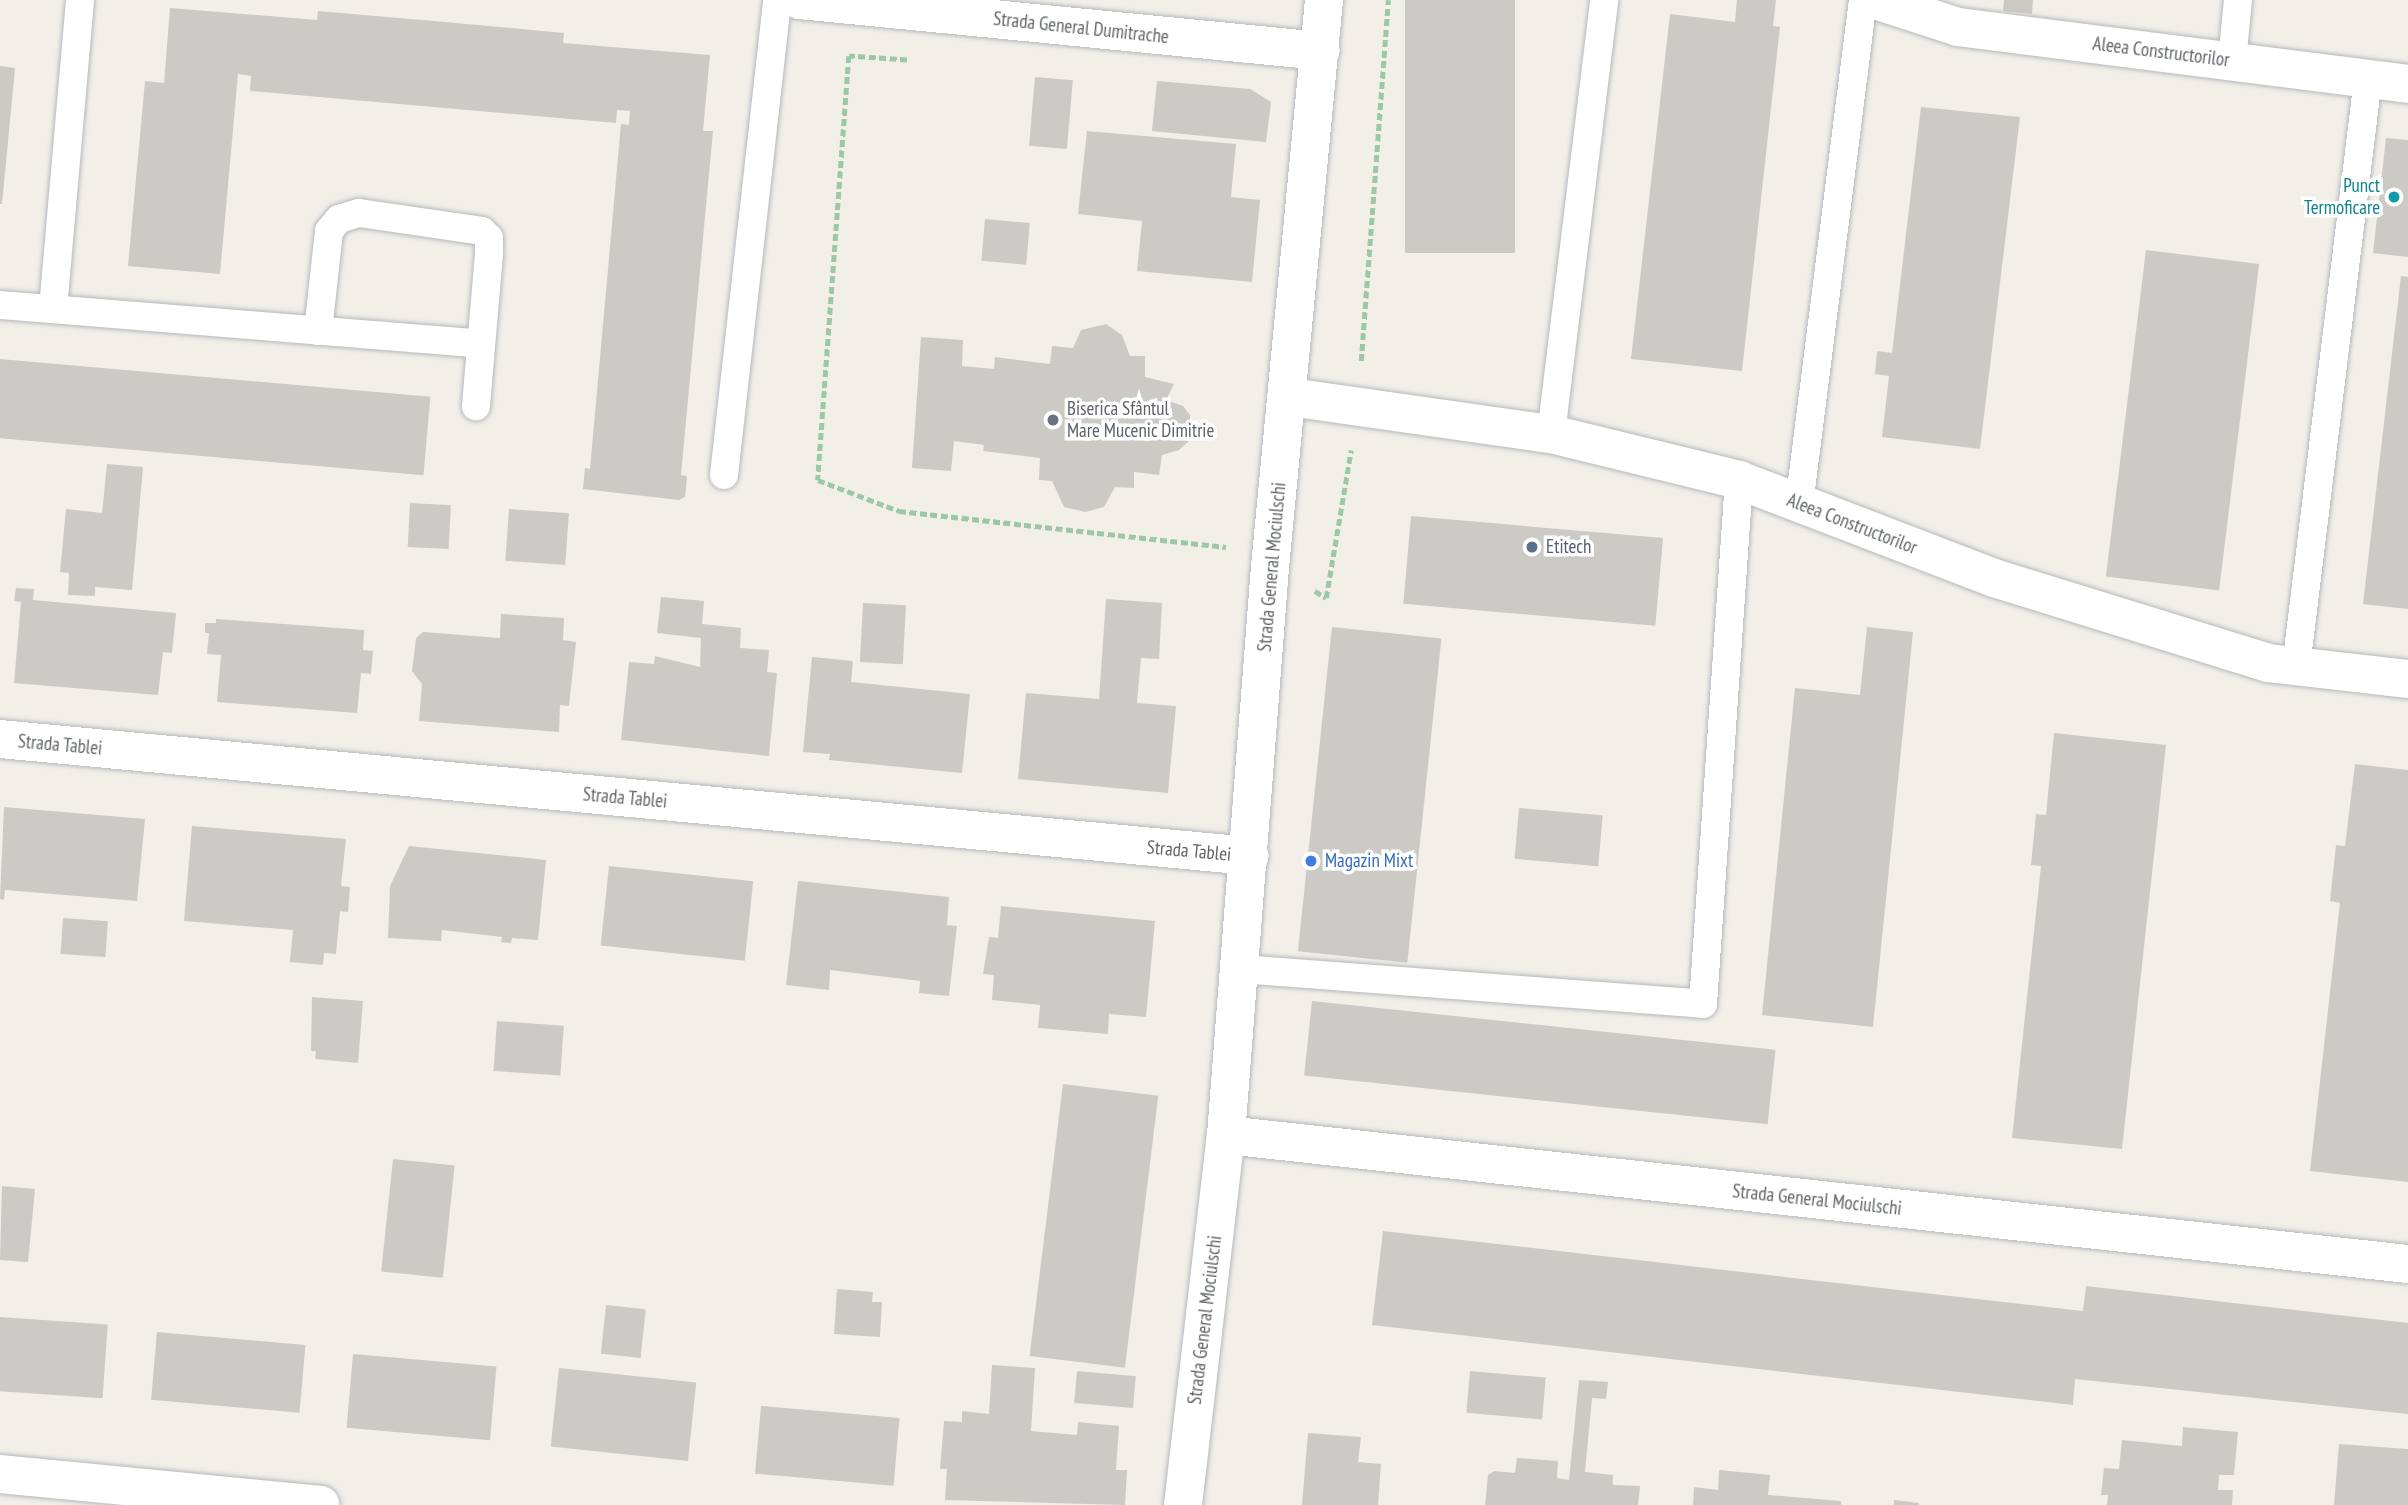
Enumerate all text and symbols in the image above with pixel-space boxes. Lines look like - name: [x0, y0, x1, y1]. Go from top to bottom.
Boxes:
- street label: Strada General Dumitrache: [992, 7, 1170, 49]
- street label: Aleea Constructorilor: [2091, 32, 2231, 72]
- place label: Punct Termoficare: [2304, 175, 2380, 219]
- marker: Punct Termoficare: [2386, 189, 2402, 205]
- place label: Biserica Sfântul Mare Mucenic Dimitrie: [1067, 398, 1215, 442]
- marker: Biserica Sfântul Mare Mucenic Dimitrie: [1045, 412, 1061, 428]
- street label: Strada General Mociulschi: [1253, 481, 1291, 653]
- street label: Aleea Constructorilor: [1784, 489, 1920, 559]
- place label: Etitech: [1546, 536, 1591, 558]
- marker: Etitech: [1524, 539, 1540, 555]
- street label: Strada Tablei: [17, 730, 103, 760]
- street label: Strada Tablei: [582, 783, 668, 813]
- street label: Strada Tablei: [1146, 836, 1232, 866]
- place label: Magazin Mixt: [1325, 850, 1413, 872]
- marker: Magazin Mixt: [1303, 853, 1319, 869]
- street label: Strada General Mociulschi: [1731, 1180, 1903, 1220]
- street label: Strada General Mociulschi: [1183, 1234, 1227, 1406]

